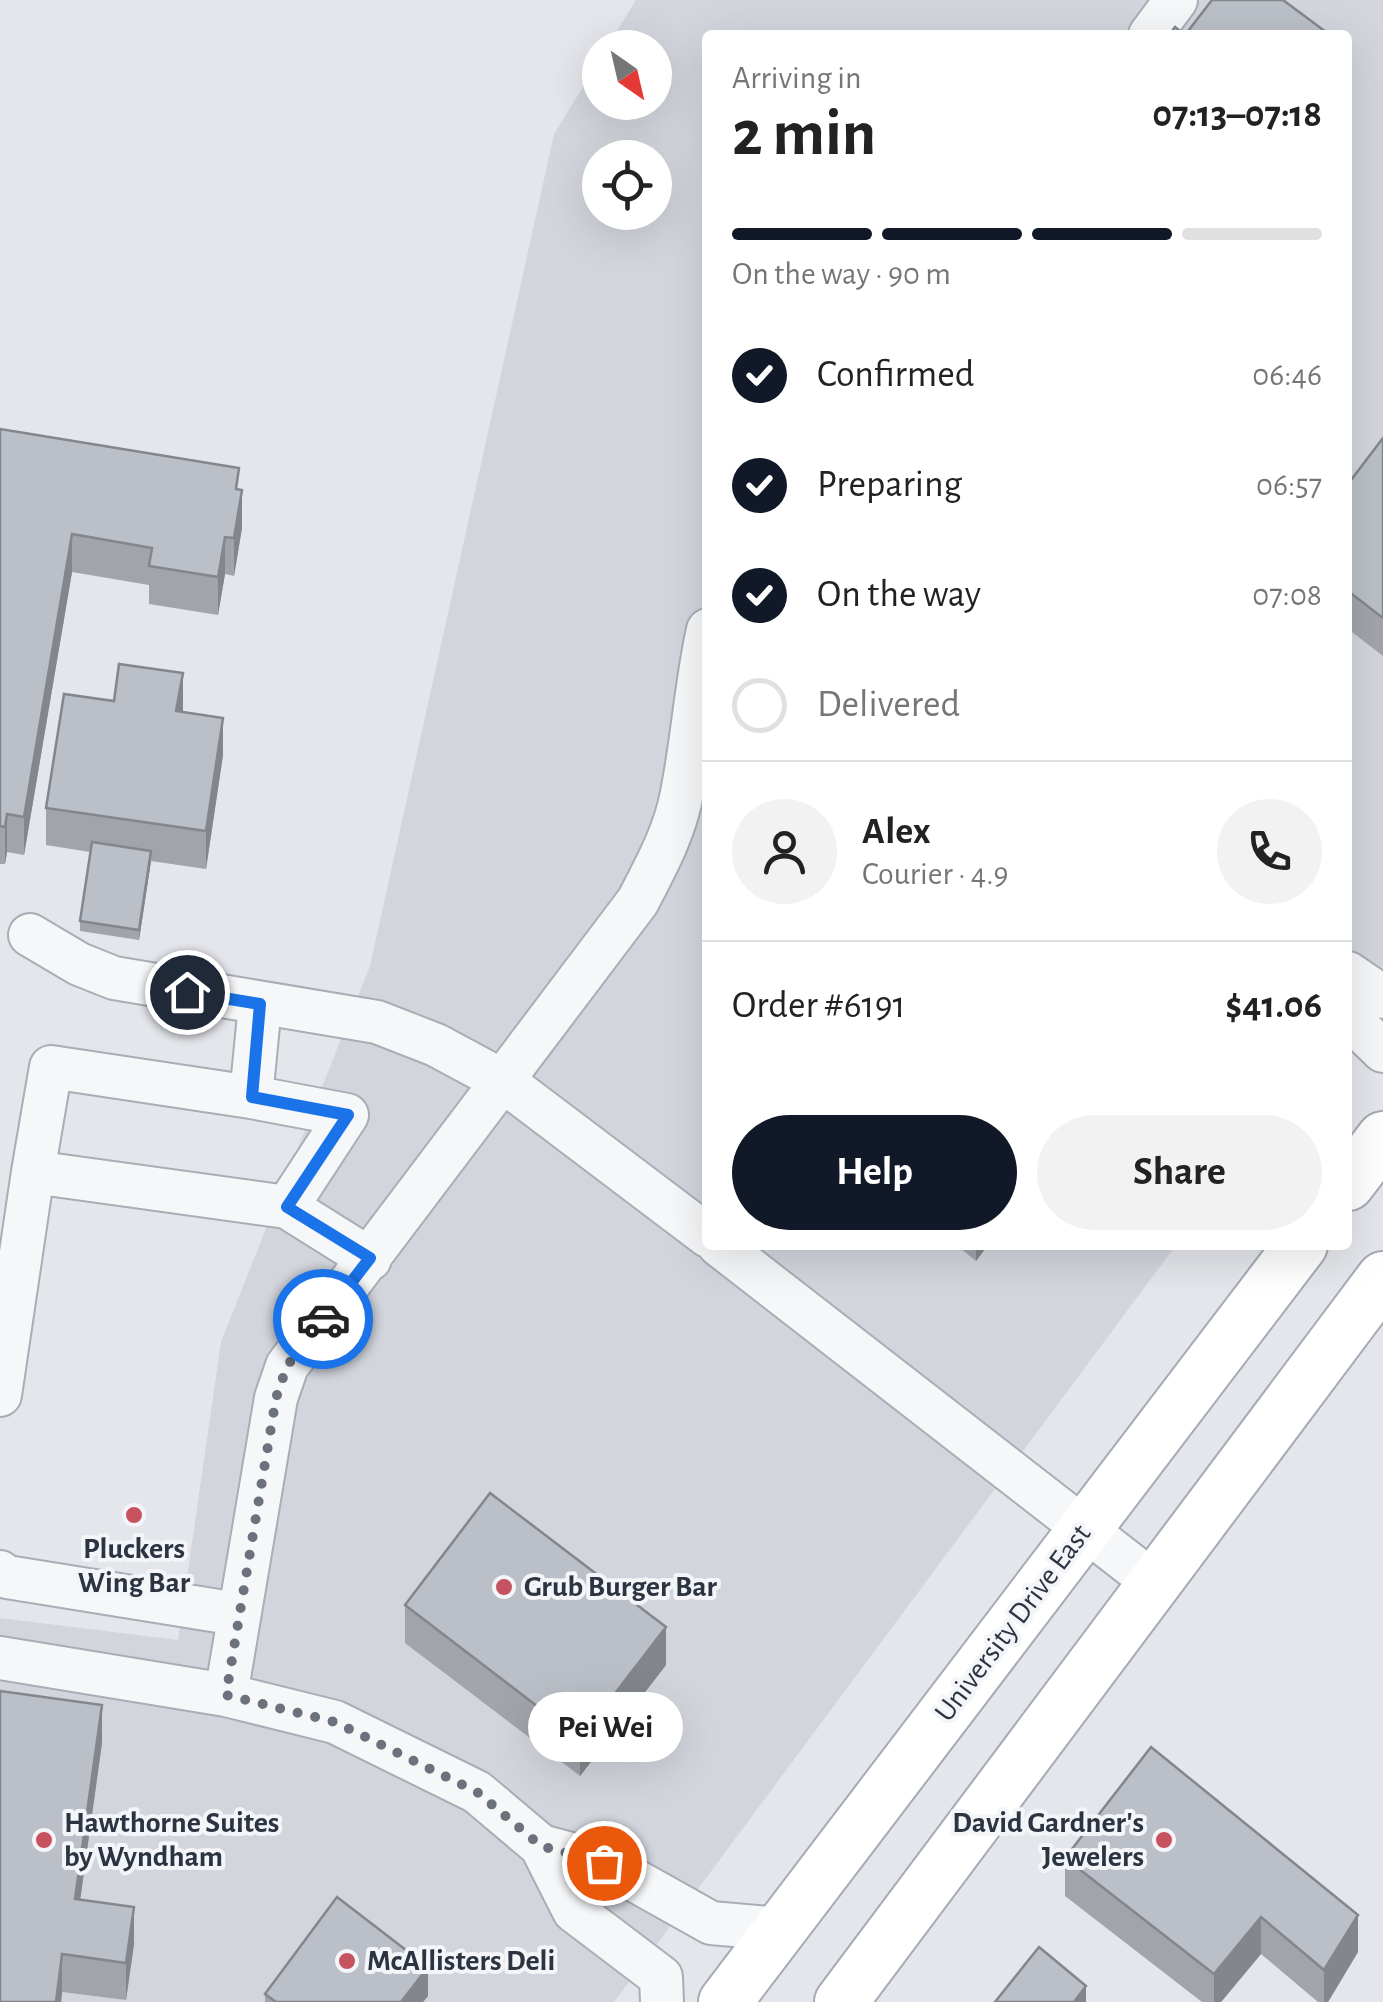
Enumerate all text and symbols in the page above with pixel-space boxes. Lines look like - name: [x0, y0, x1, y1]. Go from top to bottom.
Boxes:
- north arrow: [582, 30, 672, 120]
- map controls: [582, 30, 672, 230]
- text: Arriving in: [732, 62, 861, 94]
- text: 07:13–07:18: [1152, 96, 1322, 134]
- text: 2 min: [732, 102, 876, 167]
- button: locate: [582, 140, 672, 230]
- text: On the way · 90 m: [732, 258, 951, 290]
- icon: check: [732, 348, 787, 403]
- text: Confirmed: [817, 356, 974, 394]
- text: 06:46: [1252, 359, 1322, 391]
- icon: check: [732, 458, 787, 513]
- text: Preparing: [817, 466, 962, 504]
- text: 06:57: [1256, 469, 1322, 501]
- icon: check: [732, 568, 787, 623]
- text: On the way: [817, 576, 981, 614]
- text: 07:08: [1252, 579, 1322, 611]
- text: Delivered: [817, 686, 960, 724]
- button: person: [732, 799, 837, 904]
- button: phone: [1217, 799, 1322, 904]
- text: Alex: [862, 813, 931, 851]
- text: Courier · 4.9: [862, 858, 1009, 890]
- pin: [145, 950, 230, 1035]
- icon: home: [160, 965, 215, 1020]
- text: Order #6191: [732, 987, 906, 1025]
- text: $41.06: [1225, 987, 1322, 1025]
- button: Help: [732, 1115, 1017, 1230]
- button: Share: [1037, 1115, 1322, 1230]
- courier: [273, 1269, 373, 1369]
- icon: car: [296, 1292, 351, 1347]
- marker: Pluckers Wing Bar: [123, 1504, 145, 1526]
- street label: University Drive East: [929, 1519, 1097, 1727]
- place label: Pluckers Wing Bar: [78, 1534, 191, 1598]
- place label: Grub Burger Bar: [524, 1572, 718, 1602]
- marker: Grub Burger Bar: [493, 1576, 515, 1598]
- callout: Pei Wei: [526, 1693, 682, 1763]
- text: Pei Wei: [558, 1711, 653, 1743]
- place label: Hawthorne Suites by Wyndham: [64, 1808, 279, 1872]
- place label: David Gardner's Jewelers: [952, 1808, 1144, 1872]
- pin: [562, 1821, 647, 1906]
- marker: Hawthorne Suites by Wyndham: [33, 1829, 55, 1851]
- marker: David Gardner's Jewelers: [1153, 1829, 1175, 1851]
- icon: bag: [577, 1836, 632, 1891]
- place label: McAllisters Deli: [367, 1946, 555, 1976]
- marker: McAllisters Deli: [336, 1950, 358, 1972]

